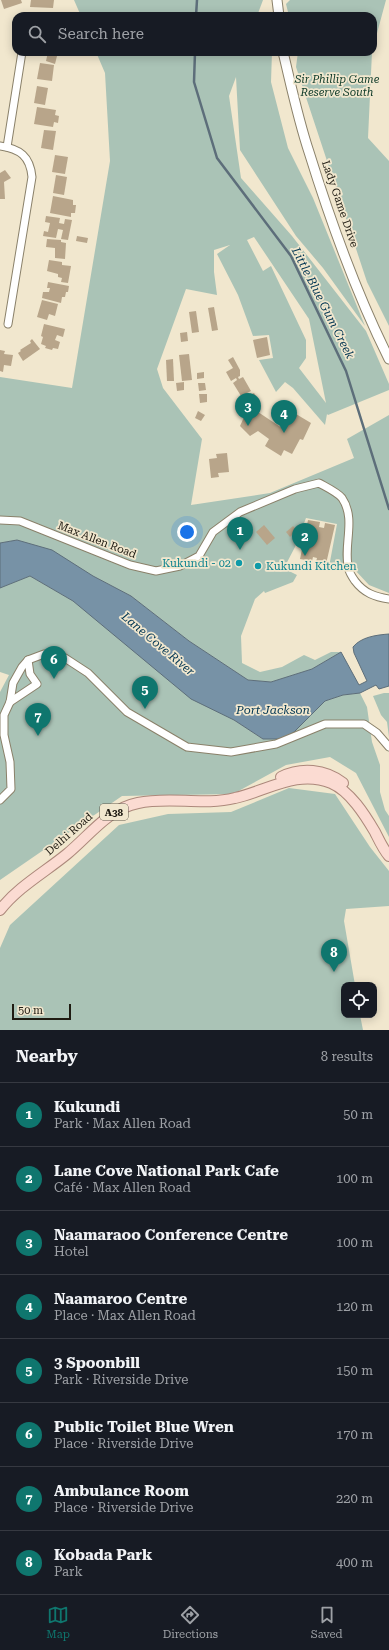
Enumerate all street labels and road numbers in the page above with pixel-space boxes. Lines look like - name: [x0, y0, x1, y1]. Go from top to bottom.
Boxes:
- street label: Lady Game Drive: [319, 159, 361, 249]
- street label: Max Allen Road: [56, 519, 138, 561]
- road number: A38: [100, 804, 128, 820]
- street label: Delhi Road: [43, 810, 95, 858]

